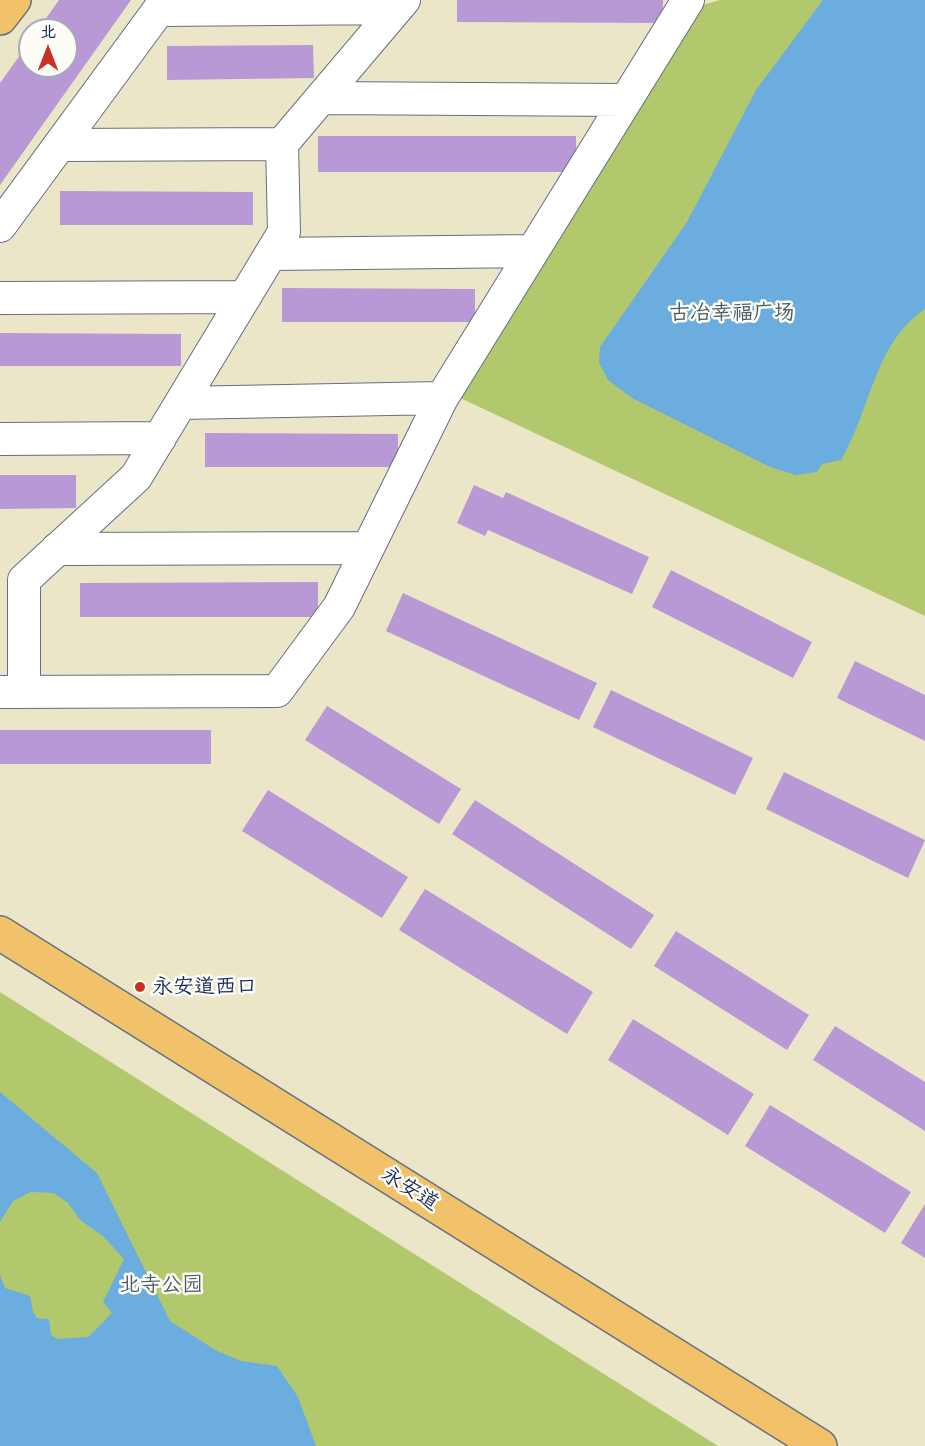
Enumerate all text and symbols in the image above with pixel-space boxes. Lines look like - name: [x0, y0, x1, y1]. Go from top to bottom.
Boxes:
- north arrow: [18, 18, 78, 78]
- text: 北: [40, 23, 56, 41]
- park label: 古冶幸福广场: [669, 300, 795, 326]
- place label: 永安道西口: [152, 974, 257, 1000]
- marker: 永安道西口: [133, 980, 147, 994]
- street label: 永安道: [377, 1162, 443, 1216]
- park label: 北寺公园: [119, 1272, 203, 1298]

